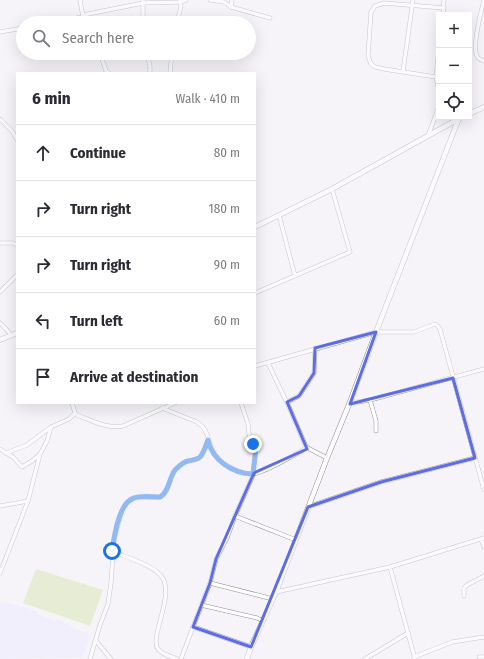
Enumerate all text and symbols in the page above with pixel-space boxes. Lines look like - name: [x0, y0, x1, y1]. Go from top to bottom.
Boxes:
- map controls: [436, 12, 472, 120]
- button: +: [436, 12, 472, 48]
- search box: [16, 16, 256, 60]
- icon: search: [30, 27, 52, 49]
- text: Search here: [62, 29, 134, 47]
- button: −: [436, 48, 472, 84]
- button: locate: [436, 84, 472, 120]
- text: 6 min: [32, 88, 71, 109]
- text: Walk · 410 m: [176, 91, 240, 106]
- icon: ahead: [32, 142, 54, 164]
- text: Continue: [70, 144, 126, 162]
- text: 80 m: [214, 145, 240, 160]
- icon: right: [32, 198, 54, 220]
- text: Turn right: [70, 200, 131, 218]
- text: 180 m: [209, 201, 240, 216]
- icon: right: [32, 254, 54, 276]
- text: Turn right: [70, 256, 131, 274]
- text: 90 m: [214, 257, 240, 272]
- icon: left: [32, 310, 54, 332]
- text: Turn left: [70, 312, 123, 330]
- text: 60 m: [214, 313, 240, 328]
- icon: arrive: [32, 366, 54, 388]
- text: Arrive at destination: [70, 368, 198, 386]
- route end: [244, 435, 262, 453]
- route start: [103, 542, 121, 560]

